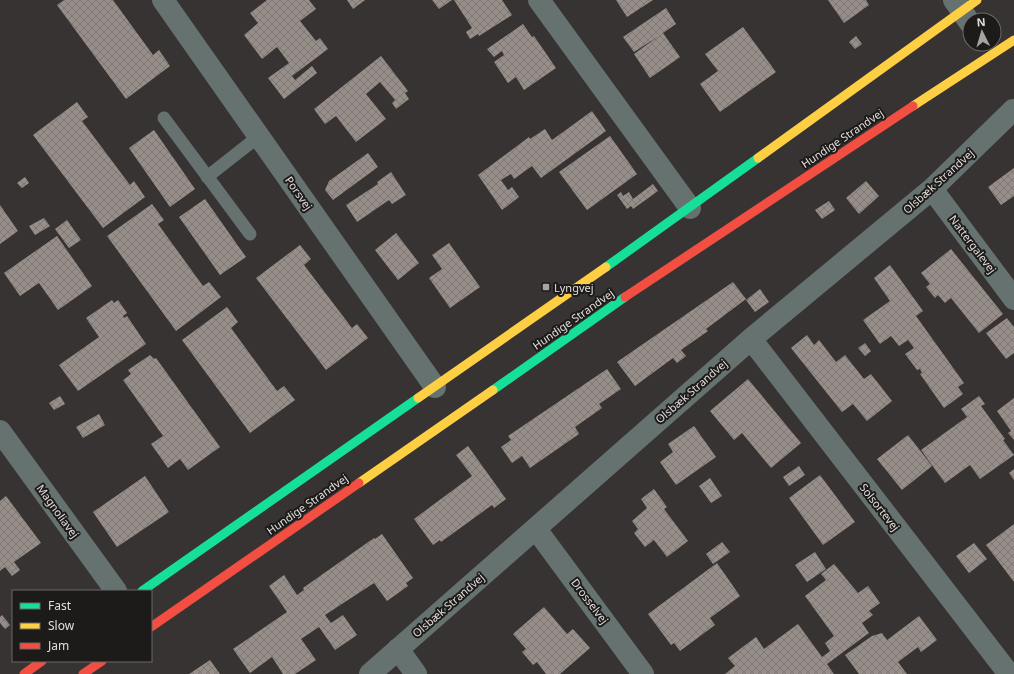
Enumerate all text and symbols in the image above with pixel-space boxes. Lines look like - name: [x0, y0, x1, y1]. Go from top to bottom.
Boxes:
- north arrow: [962, 12, 1002, 52]
- text: N: [976, 14, 986, 29]
- street label: Hundige Strandvej: [798, 105, 886, 171]
- street label: Olsbæk Strandvej: [899, 145, 977, 217]
- street label: Porsvej: [282, 173, 316, 213]
- street label: Nattergalevej: [946, 212, 1000, 276]
- place label: Lyngvej: [554, 280, 594, 295]
- marker: Lyngvej: [541, 282, 551, 292]
- street label: Hundige Strandvej: [529, 285, 617, 353]
- street label: Olsbæk Strandvej: [652, 356, 730, 426]
- street label: Hundige Strandvej: [263, 470, 351, 538]
- street label: Solsortevej: [857, 480, 903, 534]
- street label: Magnoliavej: [33, 481, 83, 541]
- street label: Olsbæk Strandvej: [409, 570, 487, 640]
- street label: Drosselvej: [568, 575, 612, 627]
- legend: [12, 590, 152, 662]
- text: Fast: [48, 597, 72, 614]
- text: Slow: [48, 617, 75, 634]
- text: Jam: [47, 637, 69, 654]

